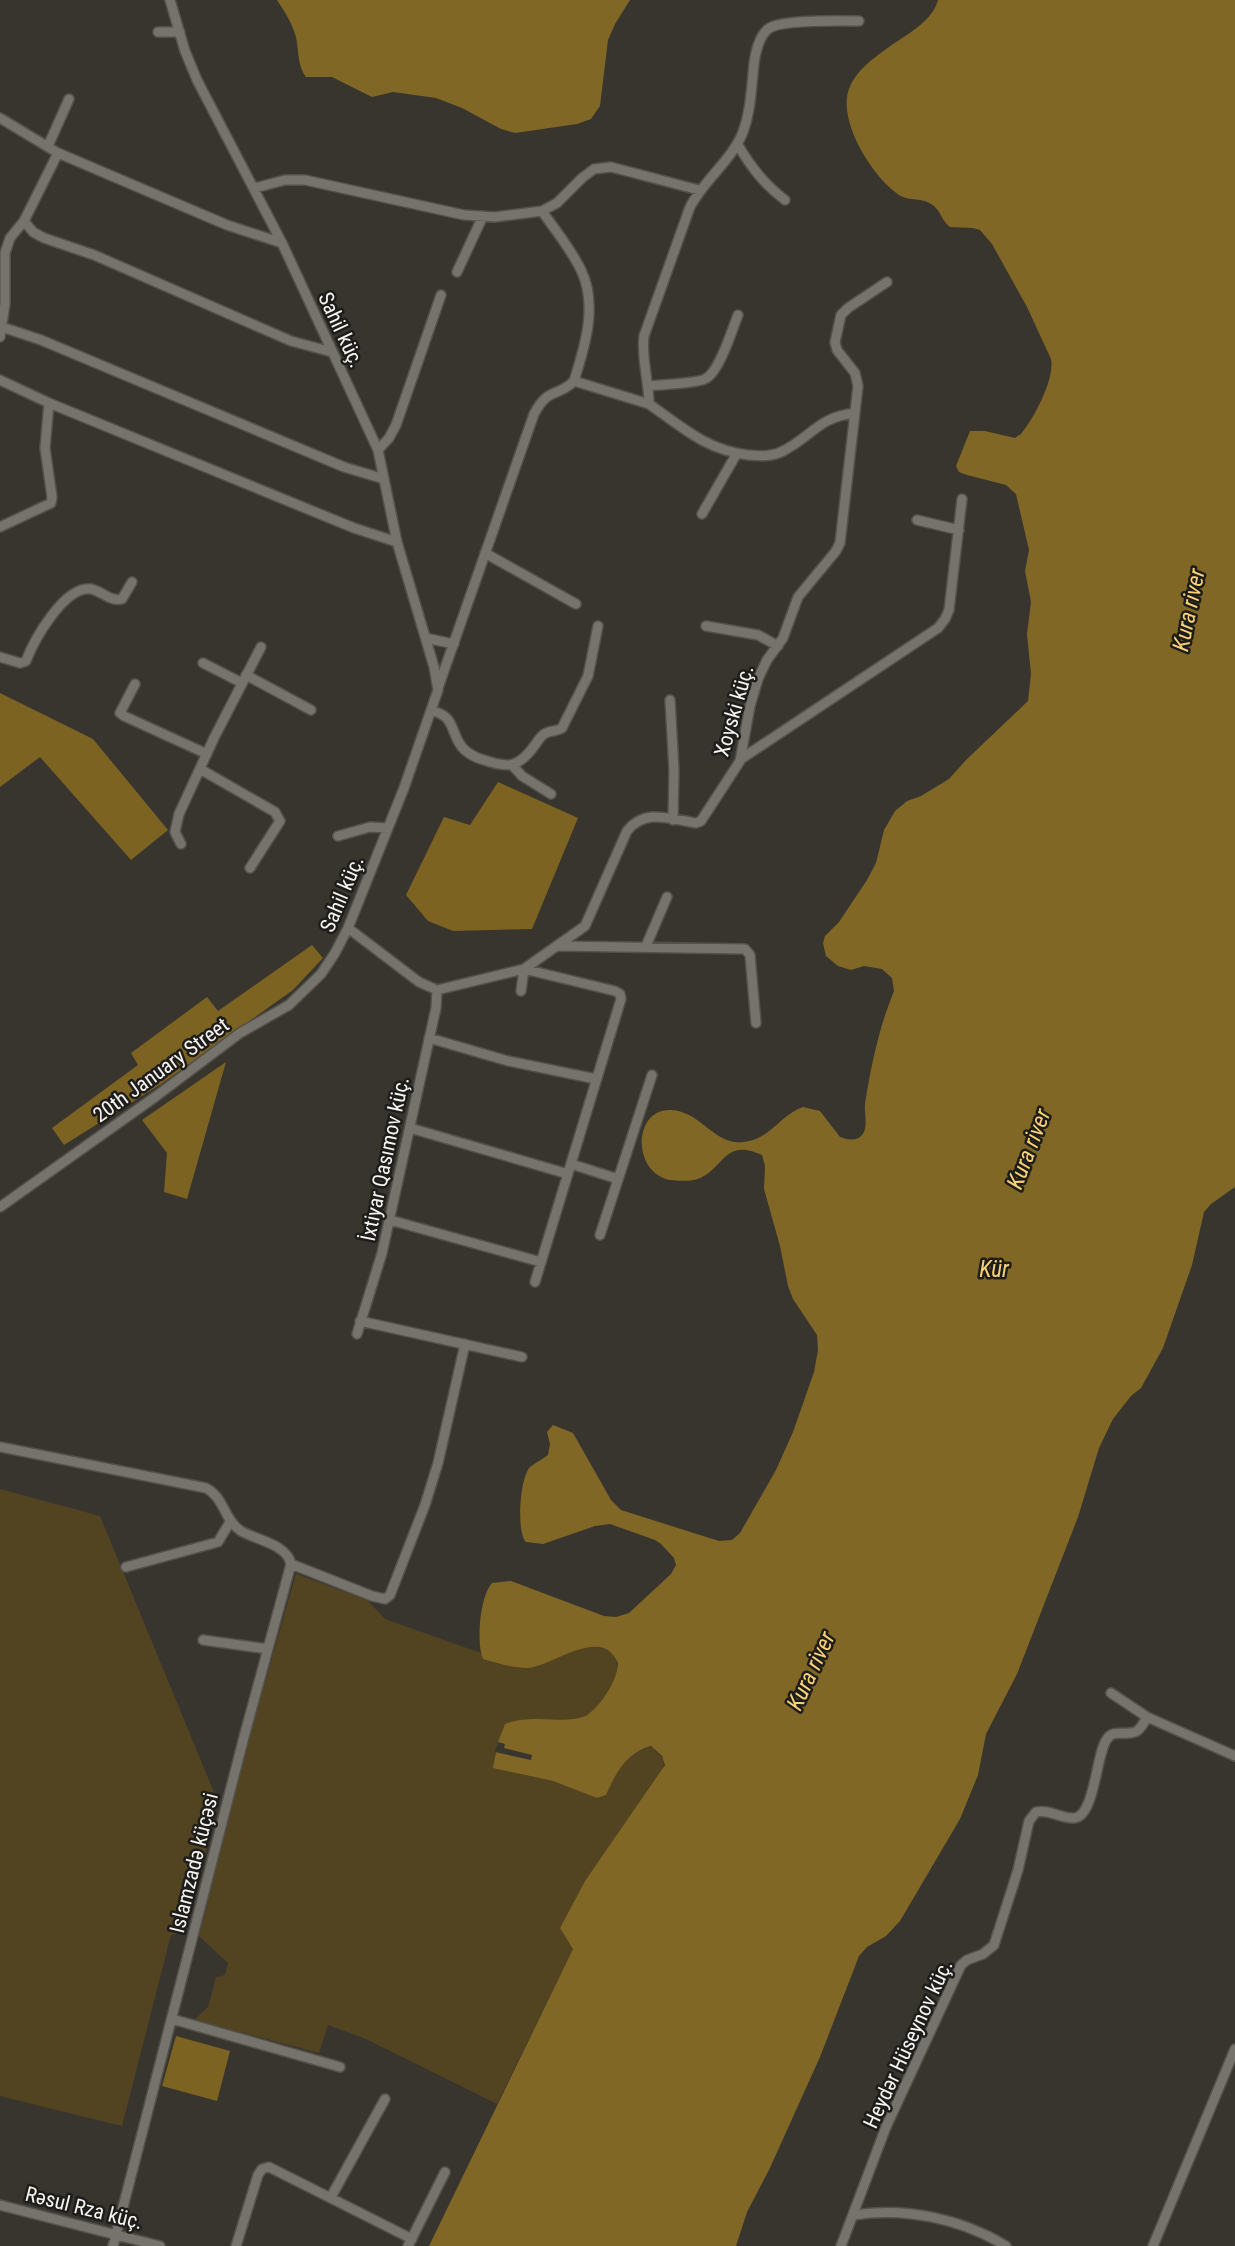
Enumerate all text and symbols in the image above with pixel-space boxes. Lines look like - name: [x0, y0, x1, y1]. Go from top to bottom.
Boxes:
- street label: Sahil küç.: [313, 288, 369, 372]
- water label: Kura river: [1167, 565, 1211, 654]
- street label: Xoyski küç.: [710, 662, 758, 760]
- street label: Sahil küç.: [315, 852, 369, 936]
- street label: 20th January Street: [88, 1013, 234, 1127]
- street label: İxtiyar Qasımov küç.: [356, 1075, 414, 1243]
- water label: Kura river: [1001, 1104, 1057, 1193]
- water label: Kür: [979, 1256, 1010, 1283]
- water label: Kura river: [781, 1626, 841, 1715]
- street label: Islamzadə küçəsi: [165, 1791, 223, 1935]
- street label: Heydər Hüseynov küç.: [858, 1956, 958, 2132]
- street label: Rəsul Rza küç.: [23, 2182, 145, 2234]

